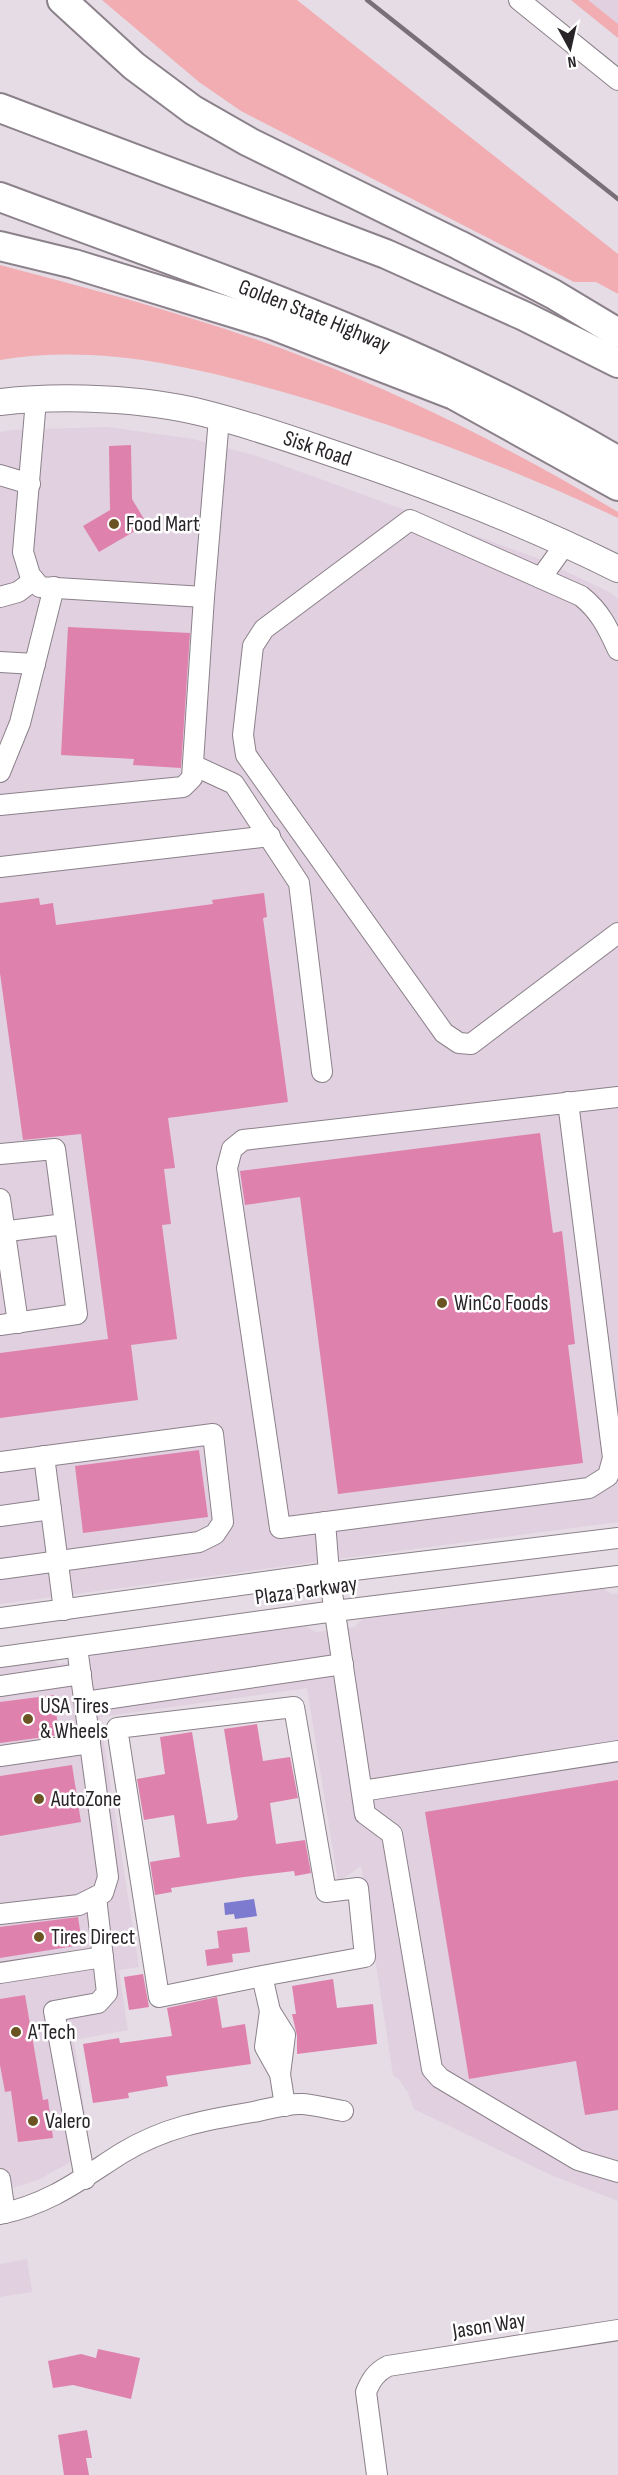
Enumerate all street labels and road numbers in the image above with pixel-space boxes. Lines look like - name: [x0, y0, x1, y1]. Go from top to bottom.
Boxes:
- street label: Golden State Highway: [235, 273, 395, 358]
- street label: Sisk Road: [280, 424, 355, 472]
- street label: Plaza Parkway: [253, 1570, 359, 1612]
- street label: Jason Way: [450, 2307, 528, 2345]

